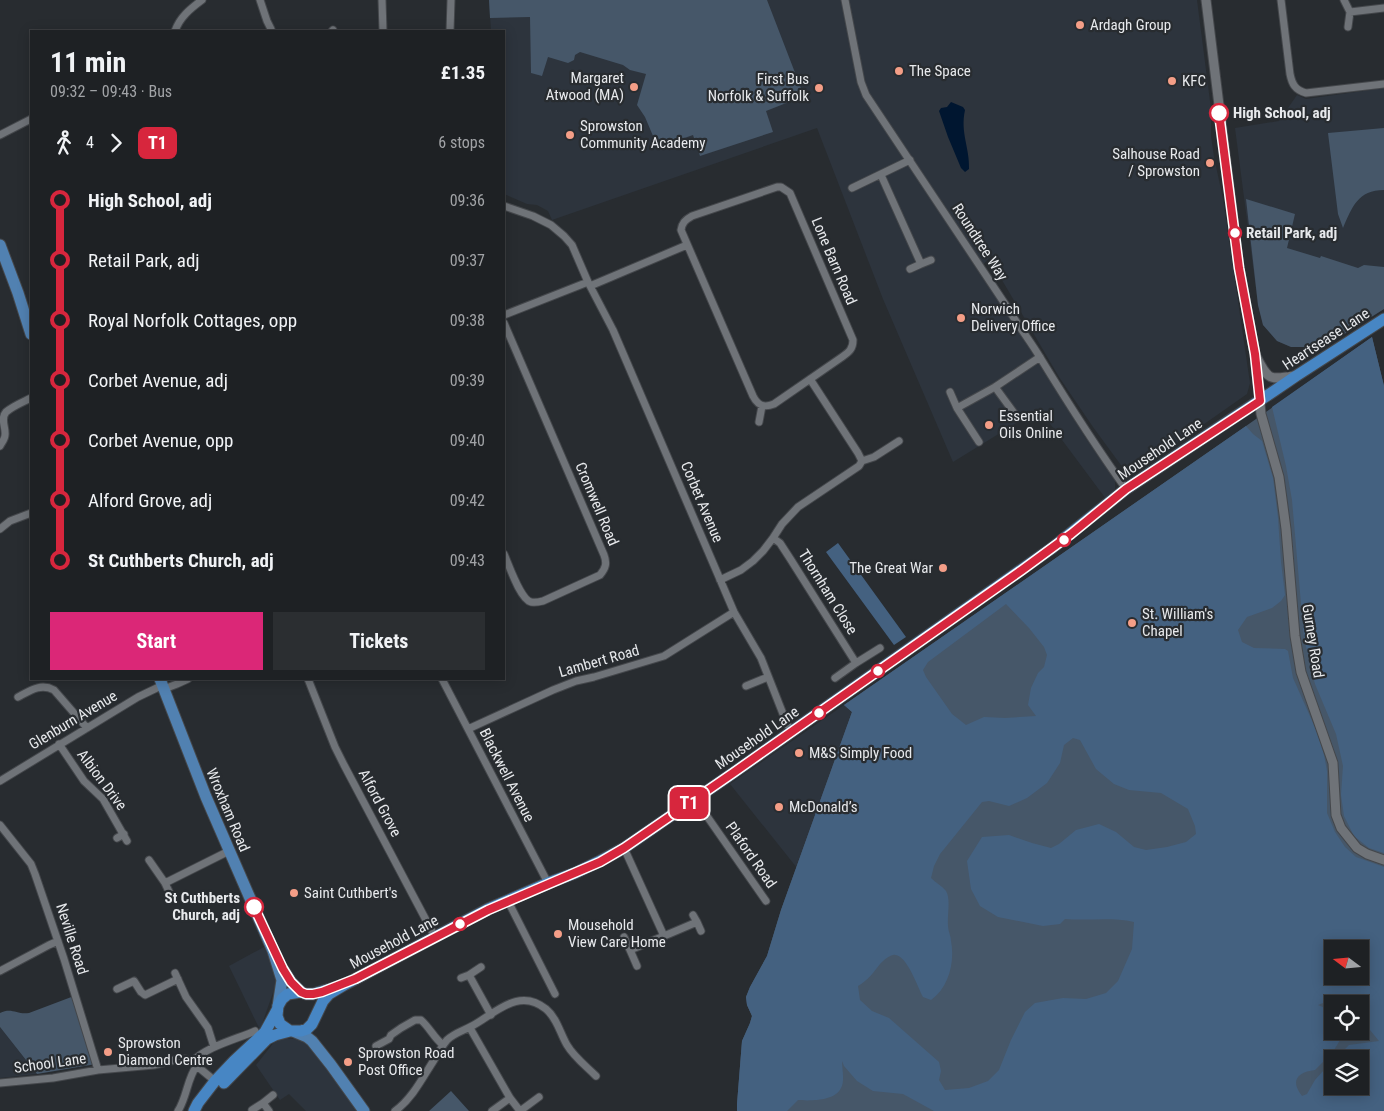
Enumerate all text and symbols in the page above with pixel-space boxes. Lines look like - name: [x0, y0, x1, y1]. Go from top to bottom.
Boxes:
- place label: Ardagh Group: [1090, 16, 1171, 34]
- marker: Ardagh Group: [1074, 19, 1086, 31]
- text: 11 min: [50, 46, 126, 79]
- text: £1.35: [441, 61, 485, 84]
- place label: The Space: [909, 62, 971, 80]
- marker: The Space: [893, 65, 905, 77]
- place label: Margaret Atwood (MA): [546, 69, 624, 104]
- place label: First Bus Norfolk & Suffolk: [708, 70, 809, 105]
- place label: KFC: [1182, 72, 1206, 90]
- marker: KFC: [1166, 75, 1178, 87]
- marker: Margaret Atwood (MA): [628, 81, 640, 93]
- text: 09:32 – 09:43 · Bus: [50, 82, 172, 101]
- marker: First Bus Norfolk & Suffolk: [813, 82, 825, 94]
- marker: High School, adj: [1209, 103, 1229, 123]
- place label: High School, adj: [1233, 104, 1331, 122]
- place label: Sprowston Community Academy: [580, 117, 706, 152]
- icon: walk: [50, 129, 78, 157]
- icon: forward: [102, 129, 130, 157]
- marker: Sprowston Community Academy: [564, 129, 576, 141]
- text: T1: [148, 132, 167, 153]
- text: 4: [86, 133, 94, 152]
- text: 6 stops: [438, 133, 485, 152]
- place label: Salhouse Road / Sprowston: [1112, 145, 1200, 180]
- marker: Salhouse Road / Sprowston: [1204, 157, 1216, 169]
- text: High School, adj: [88, 189, 212, 212]
- text: 09:36: [450, 191, 485, 210]
- street label: Roundtree Way: [948, 200, 1012, 284]
- street label: Lone Barn Road: [808, 215, 860, 307]
- place label: Retail Park, adj: [1246, 224, 1337, 242]
- marker: Retail Park, adj: [1228, 226, 1242, 240]
- text: Retail Park, adj: [88, 249, 200, 272]
- text: 09:37: [450, 251, 485, 270]
- place label: Norwich Delivery Office: [971, 300, 1055, 335]
- street label: Heartsease Lane: [1279, 304, 1373, 374]
- text: Royal Norfolk Cottages, opp: [88, 309, 297, 332]
- text: 09:38: [450, 311, 485, 330]
- marker: Norwich Delivery Office: [955, 312, 967, 324]
- text: Corbet Avenue, adj: [88, 369, 228, 392]
- text: 09:39: [450, 371, 485, 390]
- place label: Essential Oils Online: [999, 407, 1063, 442]
- street label: Mousehold Lane: [1114, 414, 1206, 484]
- marker: Essential Oils Online: [983, 419, 995, 431]
- text: Corbet Avenue, opp: [88, 429, 233, 452]
- text: 09:40: [450, 431, 485, 450]
- street label: Corbet Avenue: [677, 459, 727, 545]
- street label: Cromwell Road: [571, 460, 623, 548]
- text: Alford Grove, adj: [88, 489, 212, 512]
- text: 09:42: [450, 491, 485, 510]
- unlabelled marker: [1057, 533, 1071, 547]
- street label: Thornham Close: [795, 546, 861, 638]
- text: St Cuthberts Church, adj: [88, 549, 274, 572]
- text: 09:43: [450, 551, 485, 570]
- place label: The Great War: [849, 559, 933, 577]
- marker: The Great War: [937, 562, 949, 574]
- street label: Gurney Road: [1298, 603, 1328, 679]
- place label: St. William's Chapel: [1142, 605, 1214, 640]
- button: Start: [50, 612, 263, 670]
- button: Tickets: [273, 612, 485, 670]
- marker: St. William's Chapel: [1126, 617, 1138, 629]
- street label: Lambert Road: [557, 641, 641, 681]
- unlabelled marker: [871, 664, 885, 678]
- street label: Glenburn Avenue: [26, 687, 120, 753]
- street label: Mousehold Lane: [712, 703, 802, 773]
- unlabelled marker: [812, 706, 826, 720]
- street label: Blackwell Avenue: [476, 725, 538, 825]
- place label: M&S Simply Food: [809, 744, 912, 762]
- street label: Albion Drive: [73, 746, 131, 814]
- marker: M&S Simply Food: [793, 747, 805, 759]
- street label: Wroxham Road: [202, 766, 254, 854]
- street label: Alford Grove: [355, 766, 405, 840]
- line badge: T1: [666, 787, 712, 819]
- text: T1: [680, 792, 698, 813]
- place label: McDonald’s: [789, 798, 858, 816]
- marker: McDonald’s: [773, 801, 785, 813]
- street label: Plaford Road: [722, 818, 780, 892]
- place label: Saint Cuthbert's: [304, 884, 398, 902]
- marker: Saint Cuthbert's: [288, 887, 300, 899]
- place label: St Cuthberts Church, adj: [165, 889, 240, 924]
- marker: St Cuthberts Church, adj: [244, 897, 264, 917]
- street label: Neville Road: [52, 901, 92, 977]
- street label: Mousehold Lane: [347, 911, 441, 973]
- place label: Mousehold View Care Home: [568, 916, 666, 951]
- unlabelled marker: [453, 917, 467, 931]
- marker: Mousehold View Care Home: [552, 928, 564, 940]
- north arrow: [1324, 940, 1369, 985]
- map controls: [1324, 940, 1369, 1095]
- button: locate: [1324, 995, 1369, 1040]
- place label: Sprowston Diamond Centre: [118, 1034, 213, 1069]
- place label: Sprowston Road Post Office: [358, 1044, 454, 1079]
- marker: Sprowston Diamond Centre: [102, 1046, 114, 1058]
- street label: School Lane: [13, 1049, 87, 1077]
- button: layers: [1324, 1050, 1369, 1095]
- marker: Sprowston Road Post Office: [342, 1056, 354, 1068]

